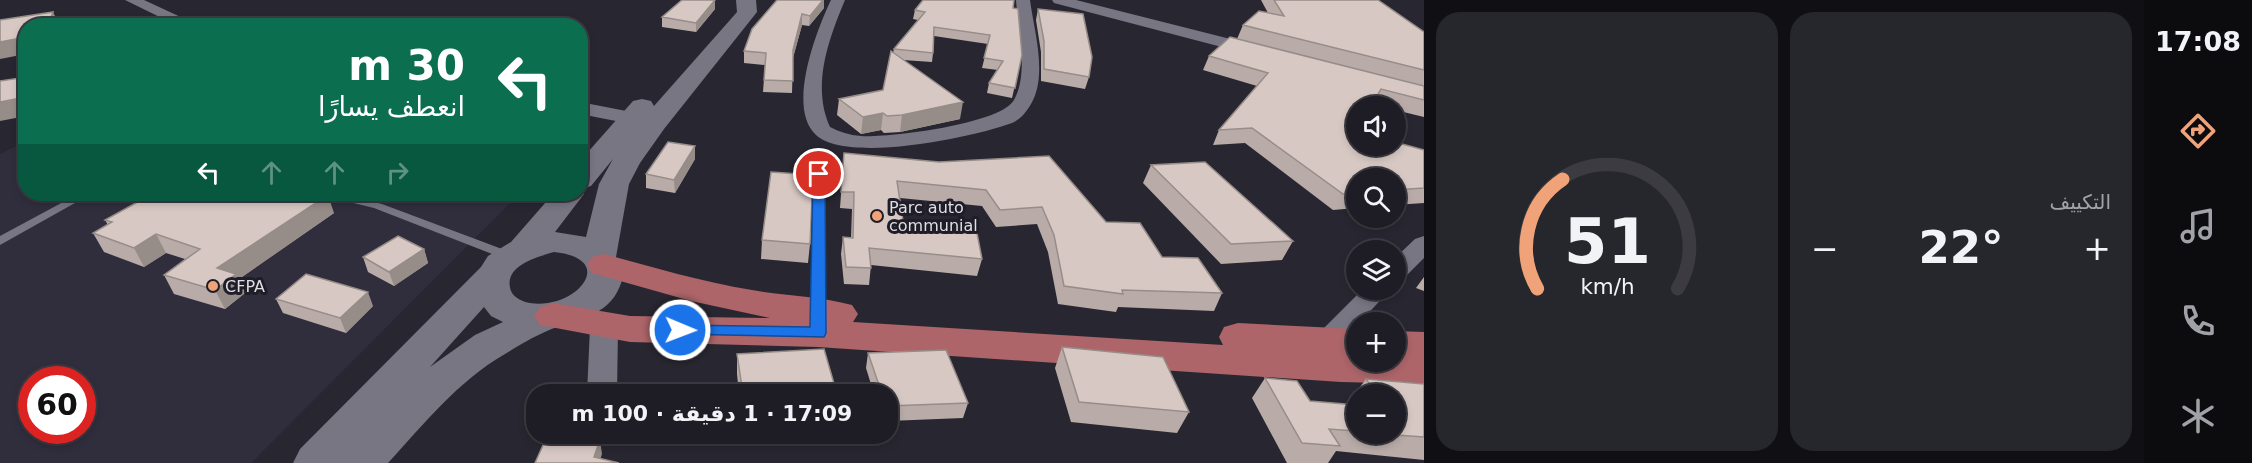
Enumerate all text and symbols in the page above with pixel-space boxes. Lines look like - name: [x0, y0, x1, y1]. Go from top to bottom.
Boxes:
- text: 17:08: [2155, 26, 2241, 57]
- text: 30 m: [348, 41, 465, 90]
- icon: left: [486, 42, 564, 120]
- text: انعطف يسارًا: [318, 91, 465, 122]
- map controls: [1346, 96, 1406, 444]
- button: sound: [1346, 96, 1406, 156]
- icon: directions: [2177, 110, 2219, 152]
- pin: [793, 148, 844, 199]
- icon: left: [192, 156, 225, 189]
- icon: ahead: [255, 156, 288, 189]
- icon: ahead: [318, 156, 351, 189]
- icon: right: [381, 156, 414, 189]
- icon: arrive: [802, 157, 835, 190]
- button: search: [1346, 168, 1406, 228]
- text: التكييف: [2049, 190, 2111, 214]
- place label: Parc auto communial: [889, 198, 978, 235]
- text: 51: [1564, 205, 1650, 278]
- icon: music: [2177, 205, 2219, 247]
- marker: Parc auto communial: [870, 209, 884, 223]
- text: 22°: [1918, 221, 2004, 274]
- text: −: [1811, 229, 1839, 268]
- text: +: [2083, 229, 2111, 268]
- button: layers: [1346, 240, 1406, 300]
- text: km/h: [1580, 274, 1634, 299]
- place label: CFPA: [225, 277, 265, 296]
- marker: CFPA: [206, 279, 220, 293]
- position arrow: [648, 298, 712, 362]
- icon: phone: [2177, 300, 2219, 342]
- button: +: [1346, 312, 1406, 372]
- speed limit sign: 60: [18, 366, 96, 444]
- button: −: [1346, 384, 1406, 444]
- icon: climate: [2177, 395, 2219, 437]
- text: 17:09 · 1 دقيقة · 100 m: [572, 401, 852, 426]

